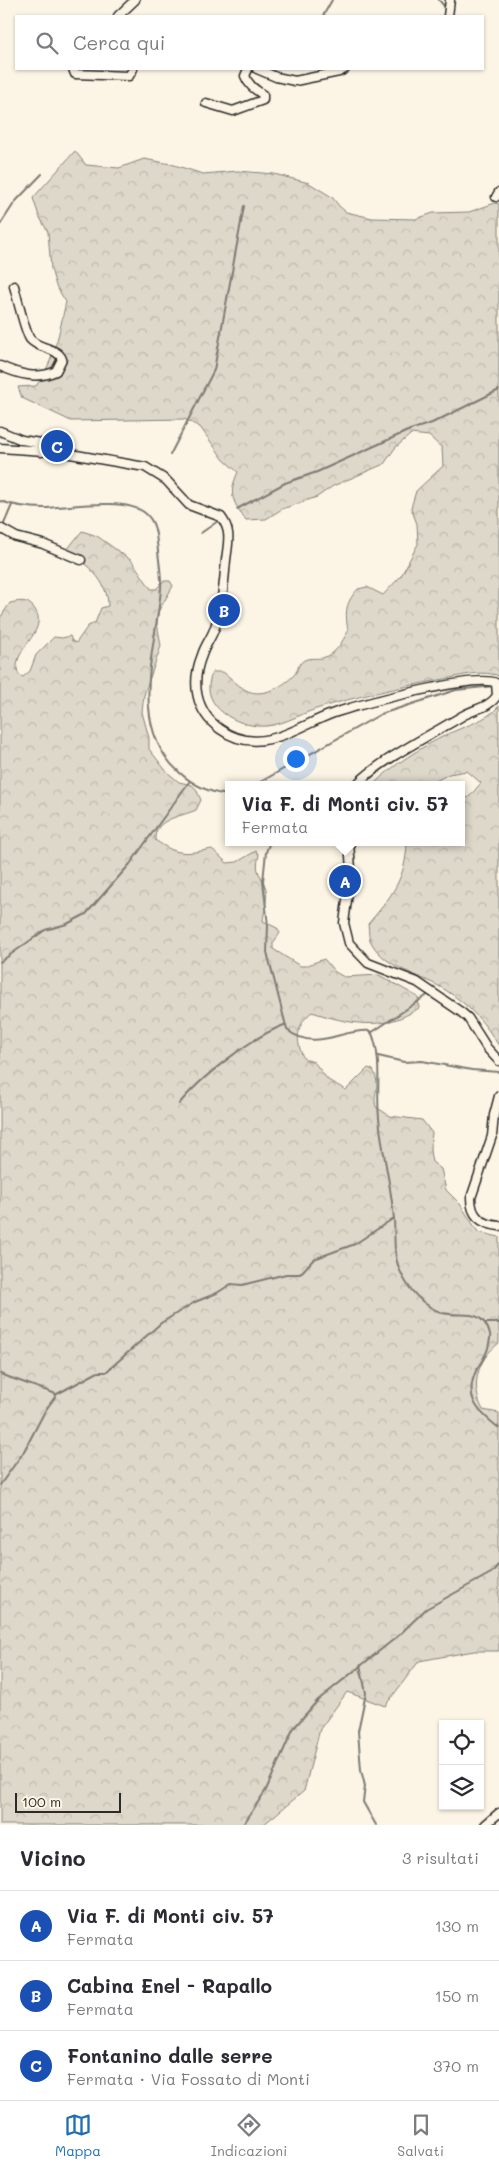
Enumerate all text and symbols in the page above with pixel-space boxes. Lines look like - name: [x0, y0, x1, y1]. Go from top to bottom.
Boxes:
- search box: [15, 15, 484, 70]
- icon: search: [33, 29, 61, 57]
- text: Cerca qui: [73, 30, 165, 55]
- pin: C: [41, 427, 73, 465]
- pin: B: [208, 591, 240, 629]
- your location: [283, 746, 309, 772]
- popup: [225, 781, 465, 846]
- text: Via F. di Monti civ. 57: [242, 791, 448, 816]
- text: Fermata: [242, 816, 308, 837]
- pin: A: [329, 862, 361, 900]
- map controls: [439, 1720, 484, 1810]
- button: locate: [439, 1720, 484, 1765]
- button: layers: [439, 1765, 484, 1810]
- scale bar: [15, 1790, 121, 1813]
- text: 100 m: [22, 1792, 61, 1811]
- text: Vicino: [20, 1844, 85, 1871]
- text: 3 risultati: [402, 1847, 479, 1868]
- text: Via F. di Monti civ. 57: [67, 1903, 274, 1928]
- text: A: [30, 1915, 42, 1936]
- text: 130 m: [435, 1915, 479, 1936]
- text: Fermata: [67, 1928, 134, 1949]
- text: Cabina Enel - Rapallo: [67, 1973, 272, 1998]
- text: B: [31, 1985, 41, 2006]
- text: 150 m: [435, 1985, 479, 2006]
- text: Fermata: [67, 1998, 134, 2019]
- text: Fontanino dalle serre: [67, 2043, 272, 2068]
- text: C: [30, 2055, 42, 2076]
- text: 370 m: [433, 2055, 479, 2076]
- text: Fermata · Via Fossato di Monti: [67, 2068, 310, 2089]
- tab: Mappa: [55, 2111, 101, 2160]
- tab: Indicazioni: [211, 2111, 287, 2160]
- tab: Salvati: [397, 2111, 444, 2160]

